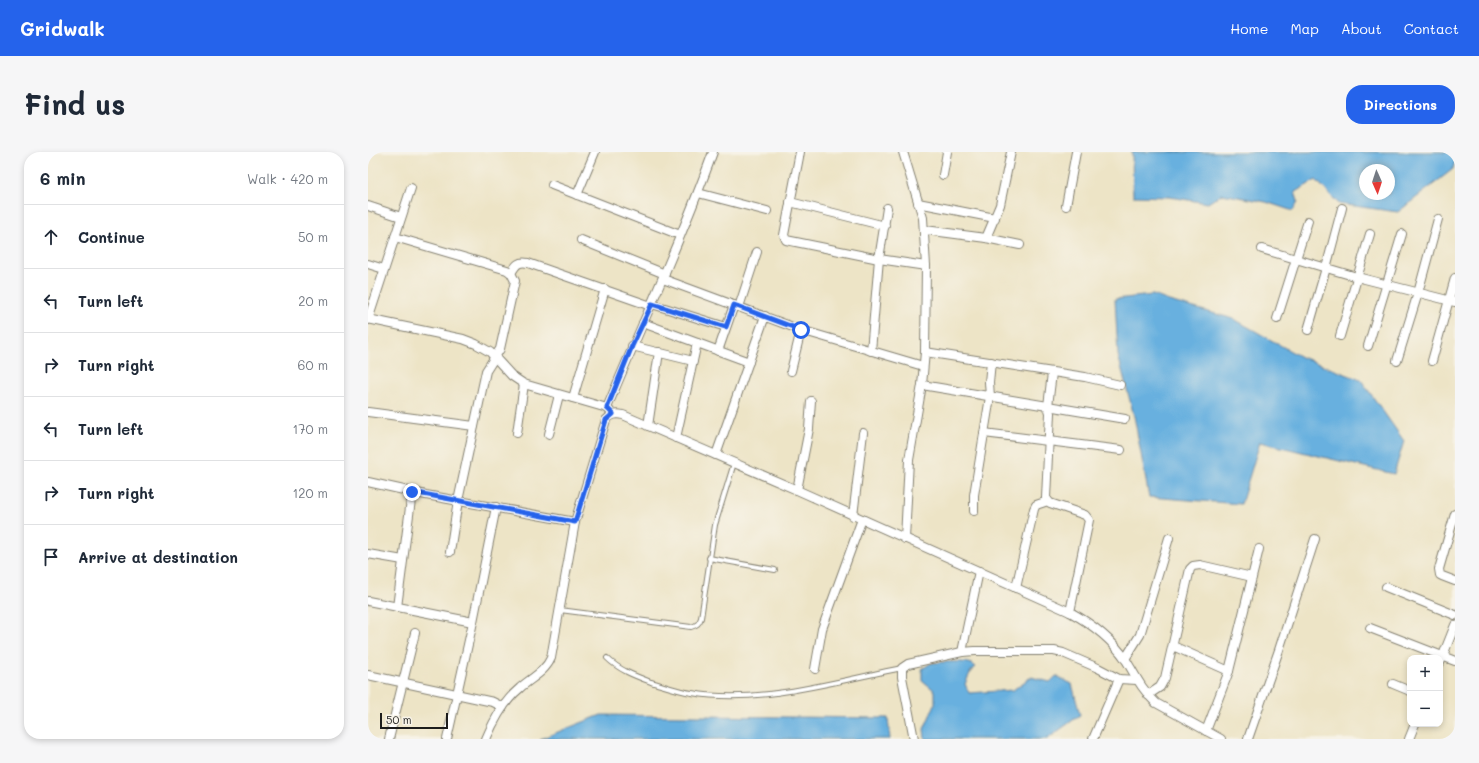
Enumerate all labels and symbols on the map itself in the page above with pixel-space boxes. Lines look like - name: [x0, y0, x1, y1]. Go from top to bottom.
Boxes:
- north arrow: [1359, 164, 1395, 200]
- route start: [792, 321, 810, 339]
- route end: [403, 483, 421, 501]
- scale bar: [380, 711, 448, 730]

